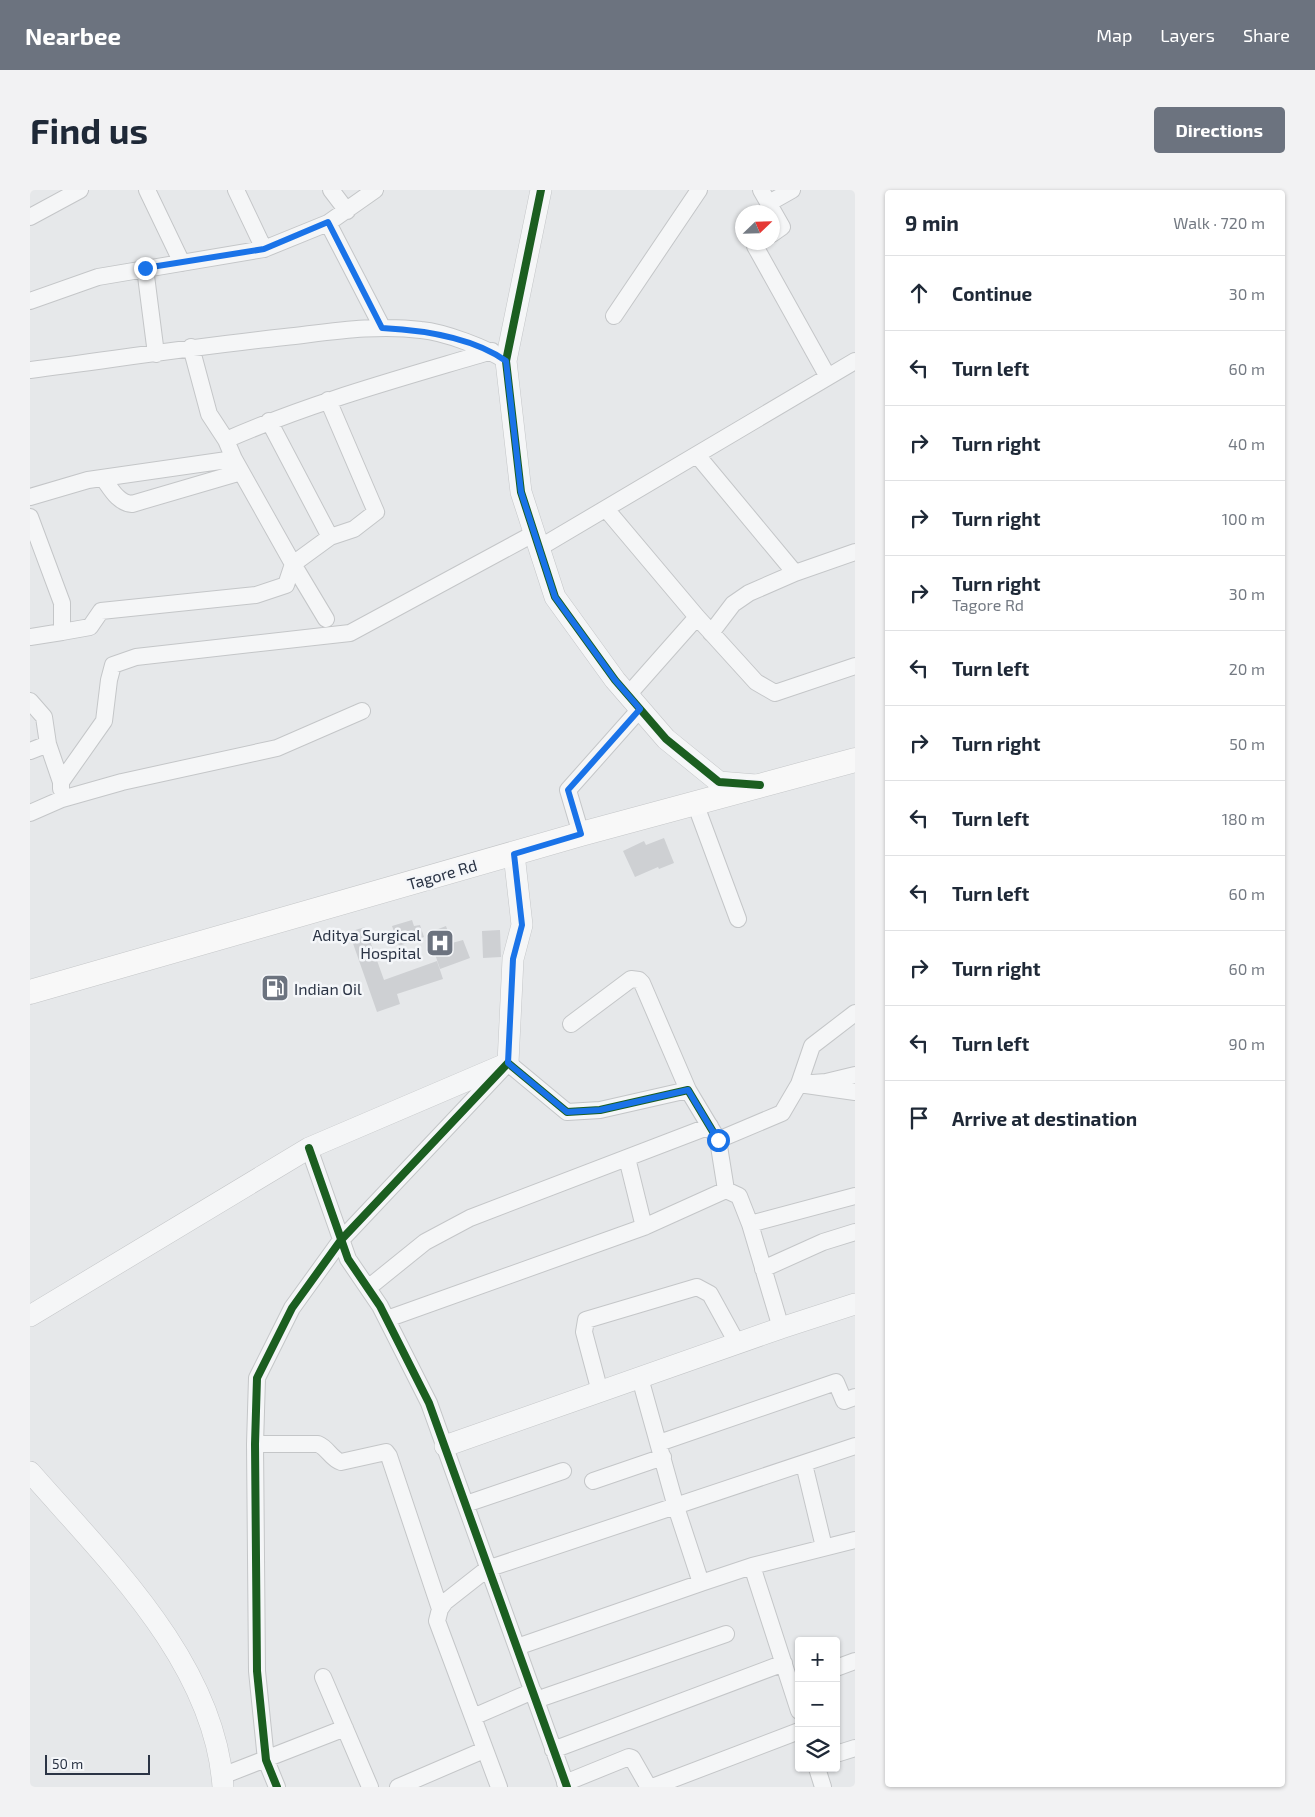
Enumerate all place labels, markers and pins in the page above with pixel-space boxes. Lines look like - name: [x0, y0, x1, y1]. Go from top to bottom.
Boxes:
- place label: Aditya Surgical Hospital: [312, 925, 421, 962]
- hospital icon: Aditya Surgical Hospital: [425, 928, 455, 958]
- fuel station icon: Indian Oil: [260, 973, 290, 1003]
- place label: Indian Oil: [294, 979, 362, 998]

